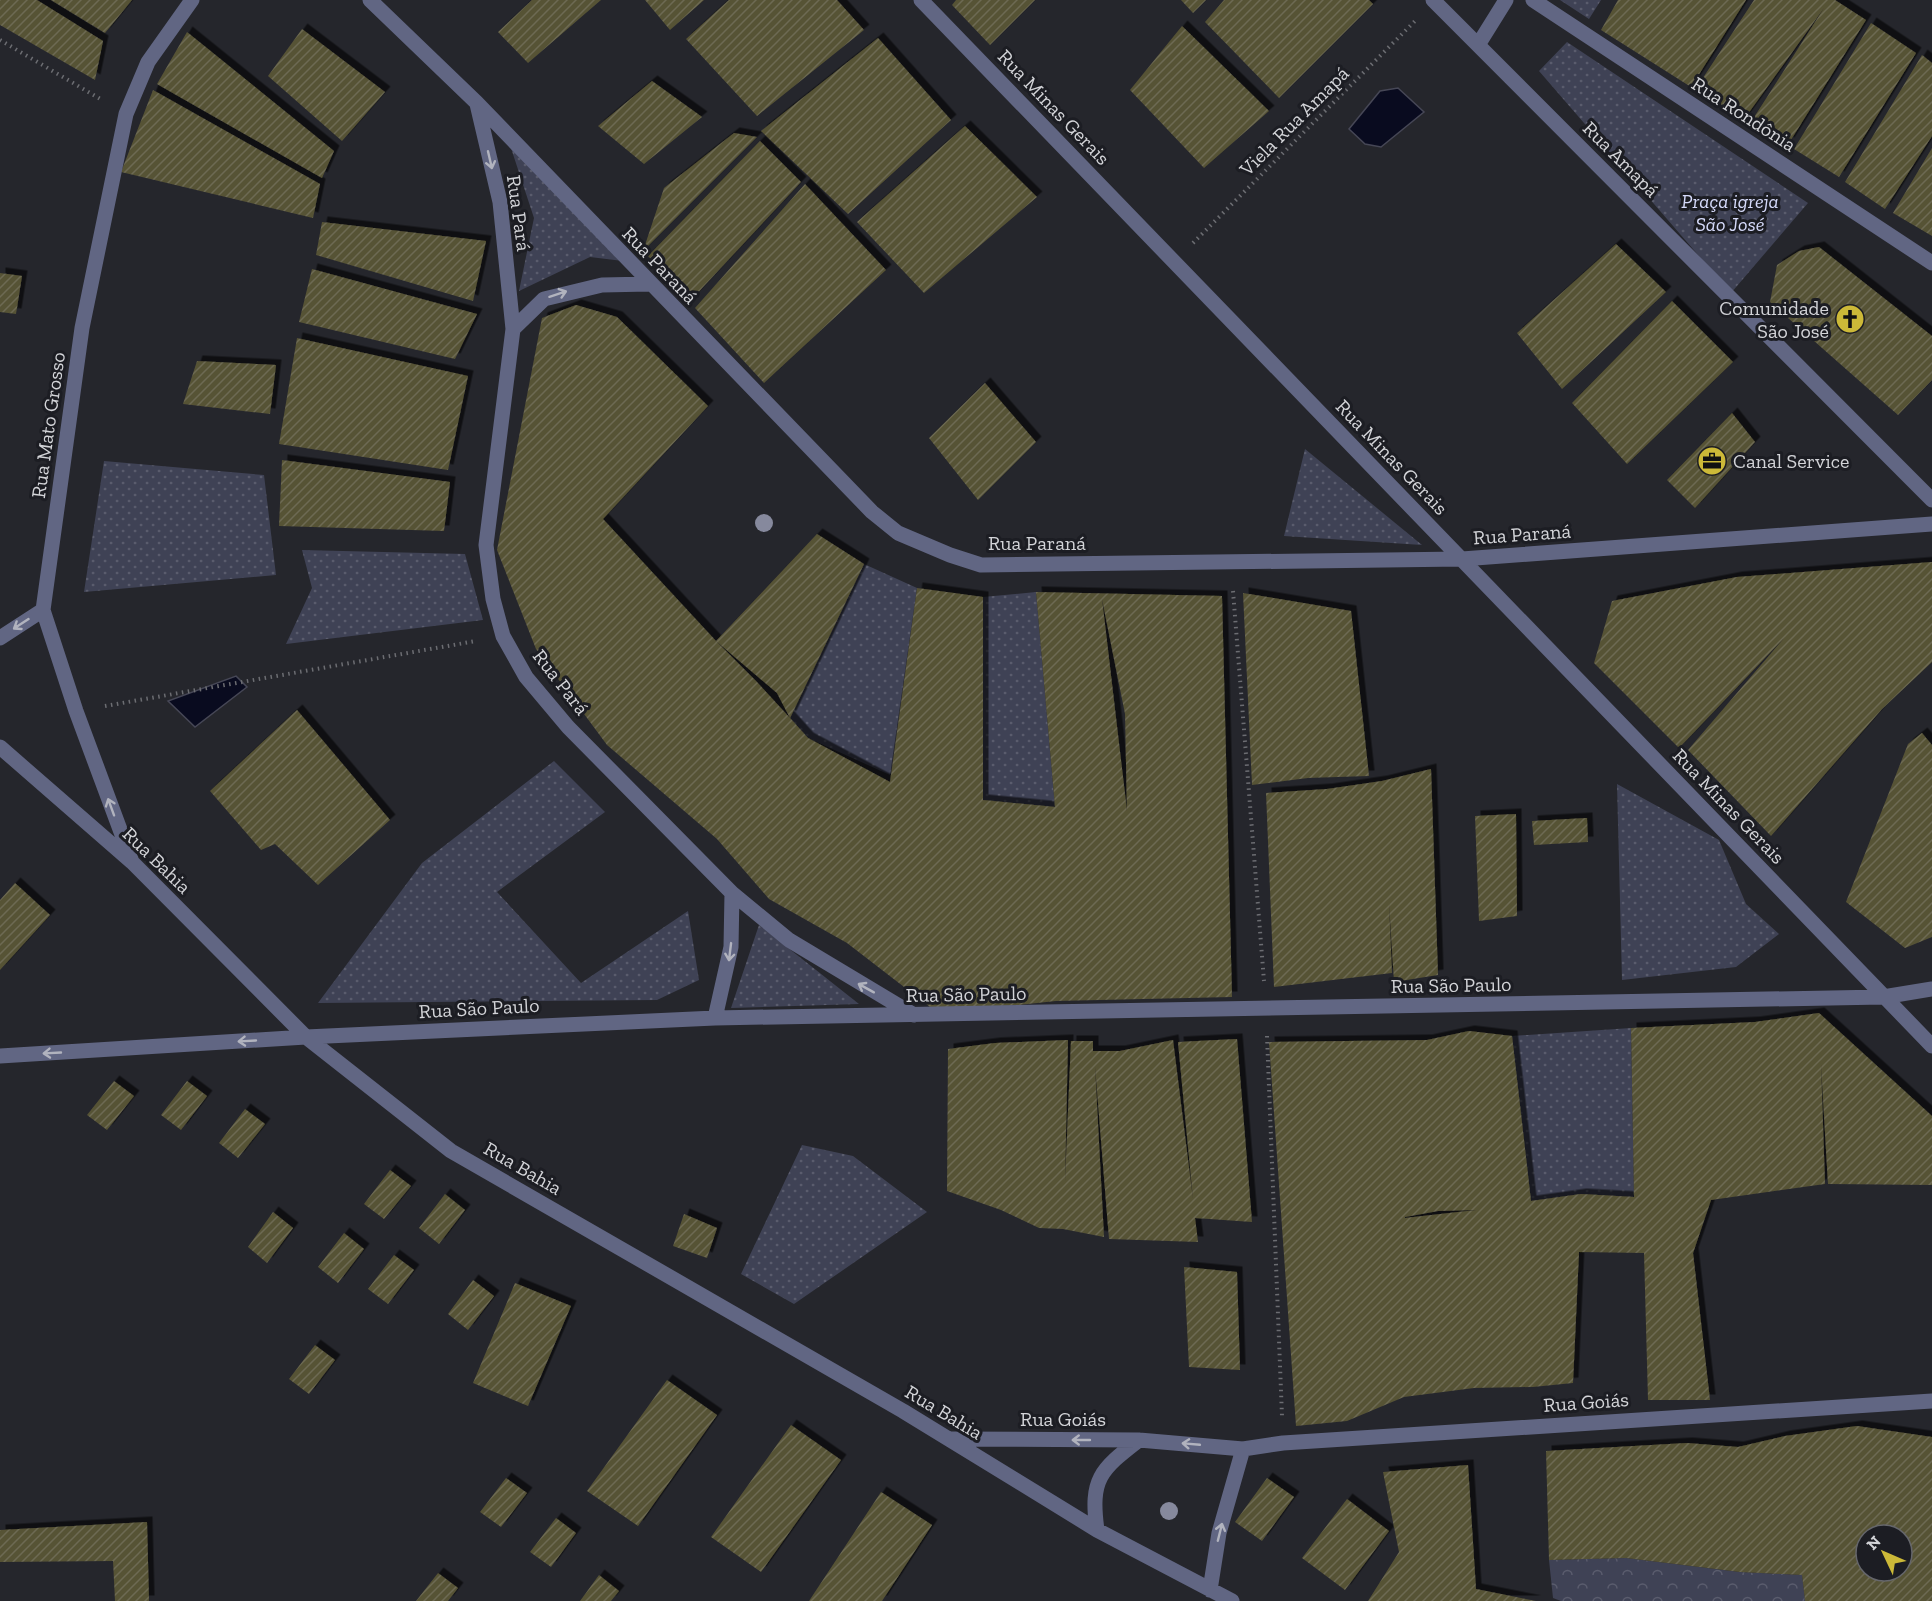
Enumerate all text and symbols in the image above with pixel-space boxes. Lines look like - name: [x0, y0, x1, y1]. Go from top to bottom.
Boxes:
- street label: Rua Minas Gerais: [993, 44, 1115, 170]
- street label: Viela Rua Amapá: [1234, 61, 1354, 181]
- street label: Rua Rondônia: [1687, 71, 1801, 157]
- street label: Rua Amapá: [1578, 116, 1664, 202]
- one-way arrow: [485, 150, 497, 169]
- street label: Rua Pará: [502, 173, 536, 253]
- park label: Praça igreja São José: [1681, 189, 1779, 236]
- street label: Rua Paraná: [617, 221, 703, 309]
- one-way arrow: [548, 288, 567, 299]
- place label: Comunidade São José: [1719, 296, 1829, 343]
- church icon: Comunidade São José: [1834, 303, 1866, 335]
- street label: Rua Mato Grosso: [26, 350, 70, 500]
- street label: Rua Minas Gerais: [1331, 394, 1453, 520]
- office icon: Canal Service: [1696, 445, 1728, 477]
- place label: Canal Service: [1733, 449, 1849, 473]
- street label: Rua Paraná: [1472, 519, 1572, 549]
- street label: Rua Paraná: [988, 531, 1086, 555]
- one-way arrow: [14, 618, 30, 630]
- street label: Rua Pará: [528, 644, 594, 720]
- street label: Rua Minas Gerais: [1668, 743, 1790, 869]
- one-way arrow: [105, 798, 116, 817]
- street label: Rua Bahia: [118, 822, 196, 899]
- one-way arrow: [724, 941, 735, 961]
- street label: Rua São Paulo: [1390, 972, 1512, 998]
- street label: Rua São Paulo: [905, 981, 1027, 1007]
- one-way arrow: [857, 982, 875, 993]
- street label: Rua São Paulo: [418, 993, 540, 1023]
- one-way arrow: [238, 1036, 258, 1047]
- one-way arrow: [43, 1047, 63, 1058]
- street label: Rua Bahia: [480, 1136, 567, 1200]
- street label: Rua Bahia: [901, 1380, 987, 1445]
- street label: Rua Goiás: [1542, 1387, 1630, 1417]
- street label: Rua Goiás: [1020, 1407, 1106, 1431]
- one-way arrow: [1071, 1434, 1091, 1446]
- one-way arrow: [1182, 1438, 1202, 1449]
- one-way arrow: [1214, 1523, 1226, 1542]
- north arrow: [1854, 1523, 1914, 1583]
- text: N: [1863, 1532, 1885, 1554]

